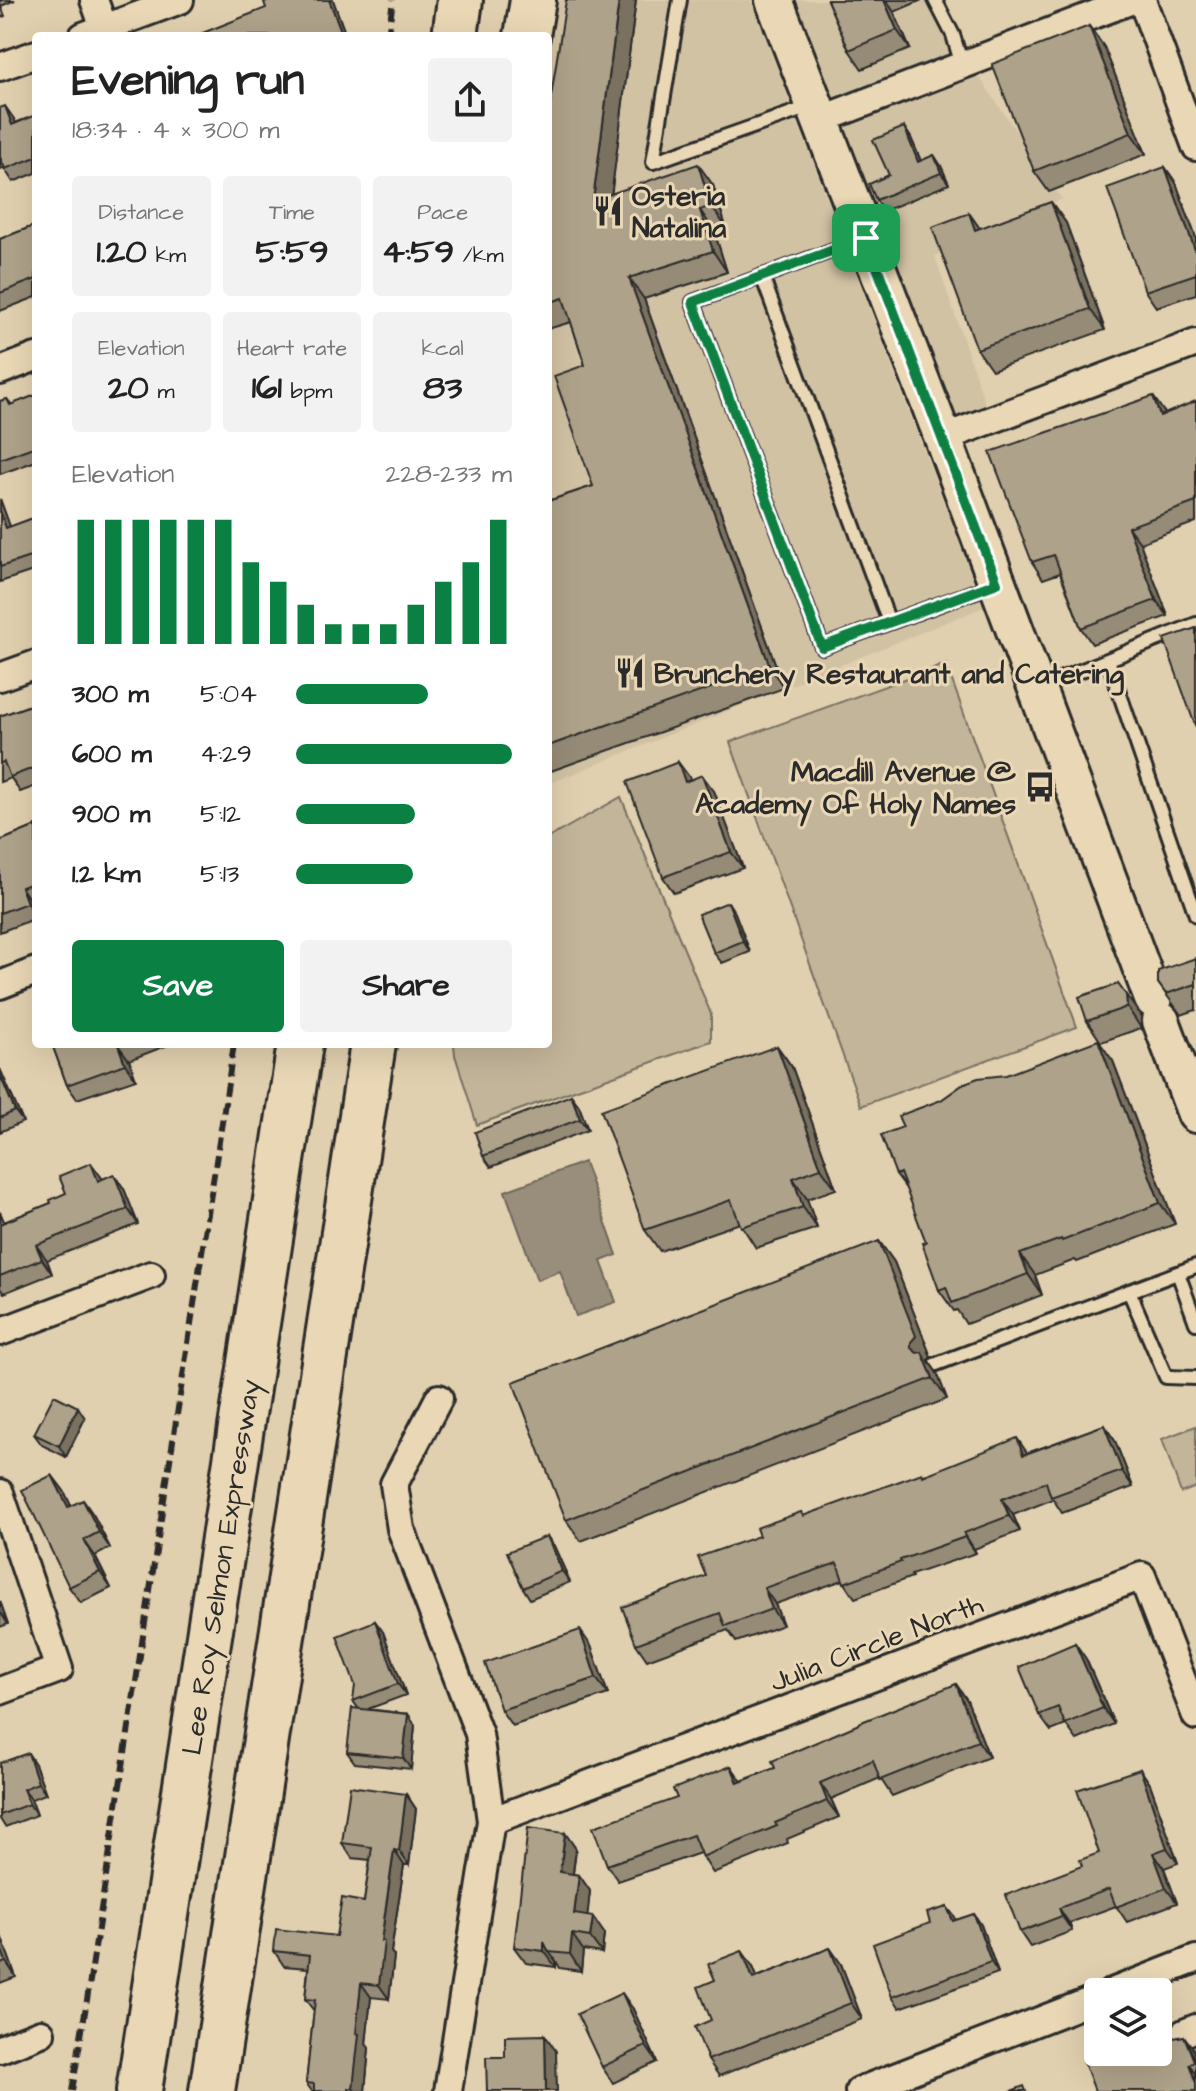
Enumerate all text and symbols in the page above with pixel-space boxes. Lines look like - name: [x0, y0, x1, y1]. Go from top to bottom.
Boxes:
- text: Evening run: [72, 51, 304, 112]
- button: share: [428, 58, 512, 142]
- text: 18:34 · 4 × 300 m: [72, 112, 279, 148]
- place label: Osteria Natalina: [632, 177, 727, 248]
- restaurant icon: Osteria Natalina: [591, 194, 625, 228]
- text: Distance: [99, 197, 184, 228]
- text: Time: [269, 197, 315, 228]
- text: Pace: [417, 197, 468, 228]
- pin: [832, 204, 900, 272]
- icon: arrive: [844, 216, 888, 260]
- text: 1.20: [97, 228, 147, 276]
- text: 5:59: [255, 228, 329, 276]
- text: 4:59: [382, 228, 454, 276]
- text: km: [147, 240, 186, 271]
- text: /km: [454, 240, 504, 271]
- text: Elevation: [98, 333, 185, 364]
- text: Heart rate: [237, 333, 347, 364]
- text: kcal: [422, 333, 464, 364]
- text: 20: [108, 364, 149, 412]
- text: 161: [252, 364, 282, 412]
- text: 83: [423, 364, 462, 412]
- text: m: [149, 376, 175, 407]
- text: bpm: [282, 376, 332, 407]
- text: Elevation: [72, 456, 174, 492]
- text: 228–233 m: [385, 456, 512, 492]
- place label: Brunchery Restaurant and Catering: [654, 655, 1125, 697]
- restaurant icon: Brunchery Restaurant and Catering: [613, 656, 647, 690]
- text: 300 m: [72, 676, 149, 712]
- text: 5:04: [200, 676, 257, 712]
- text: 600 m: [72, 736, 152, 772]
- text: 4:29: [200, 736, 252, 772]
- place label: Macdill Avenue @ Academy Of Holy Names: [695, 753, 1016, 827]
- bus stop icon: Macdill Avenue @ Academy Of Holy Names: [1023, 770, 1057, 804]
- text: 900 m: [72, 796, 150, 832]
- text: 5:12: [200, 796, 241, 832]
- text: 1.2 km: [72, 856, 140, 892]
- text: 5:13: [200, 856, 239, 892]
- button: Save: [72, 940, 284, 1032]
- button: Share: [300, 940, 512, 1032]
- street label: Lee Roy Selmon Expressway: [173, 1377, 272, 1758]
- street label: Julia Circle North: [764, 1585, 989, 1702]
- map controls: [1084, 1978, 1172, 2066]
- button: layers: [1084, 1978, 1172, 2066]

